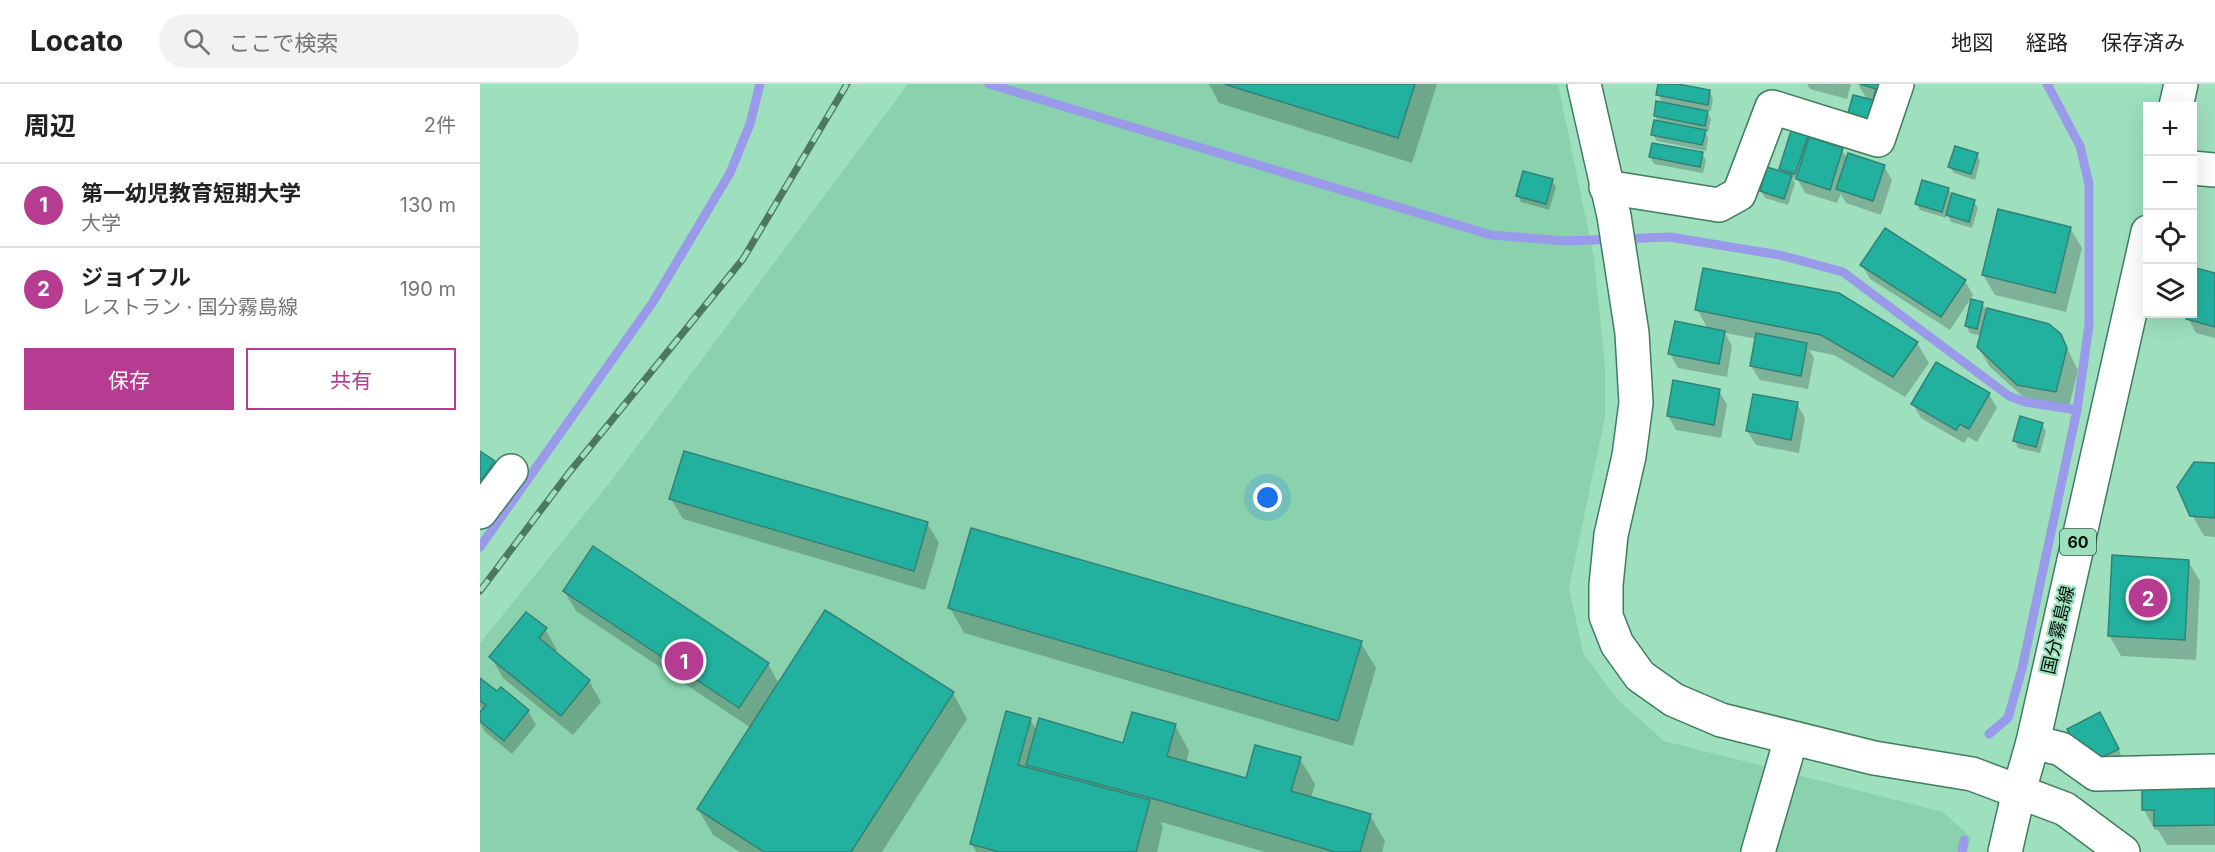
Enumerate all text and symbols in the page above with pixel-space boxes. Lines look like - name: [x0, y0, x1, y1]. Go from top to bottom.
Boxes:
- search box: [159, 14, 579, 68]
- text: Locato: [30, 24, 123, 58]
- icon: search: [180, 25, 213, 58]
- text: ここで検索: [228, 30, 338, 56]
- text: 地図: [1951, 30, 1993, 55]
- text: 経路: [2026, 30, 2068, 55]
- text: 保存済み: [2101, 30, 2185, 55]
- map controls: [2143, 102, 2197, 318]
- button: +: [2143, 102, 2197, 156]
- text: 周辺: [24, 110, 76, 141]
- text: 2件: [424, 113, 456, 137]
- button: −: [2143, 156, 2197, 210]
- text: 第一幼児教育短期大学: [81, 180, 301, 206]
- text: 1: [39, 193, 48, 217]
- text: 130 m: [400, 193, 456, 217]
- button: locate: [2143, 210, 2197, 264]
- text: 大学: [81, 211, 121, 235]
- text: ジョイフル: [81, 264, 191, 290]
- button: layers: [2143, 264, 2197, 318]
- text: 2: [37, 277, 50, 301]
- text: 190 m: [400, 277, 456, 301]
- text: レストラン · 国分霧島線: [81, 295, 298, 319]
- button: 保存: [24, 348, 234, 410]
- button: 共有: [246, 348, 456, 410]
- your location: [1253, 483, 1282, 512]
- road number: 60: [2060, 529, 2096, 555]
- pin: 2: [2128, 576, 2168, 620]
- street label: 国分霧島線: [2037, 584, 2078, 676]
- pin: 1: [664, 638, 704, 684]

